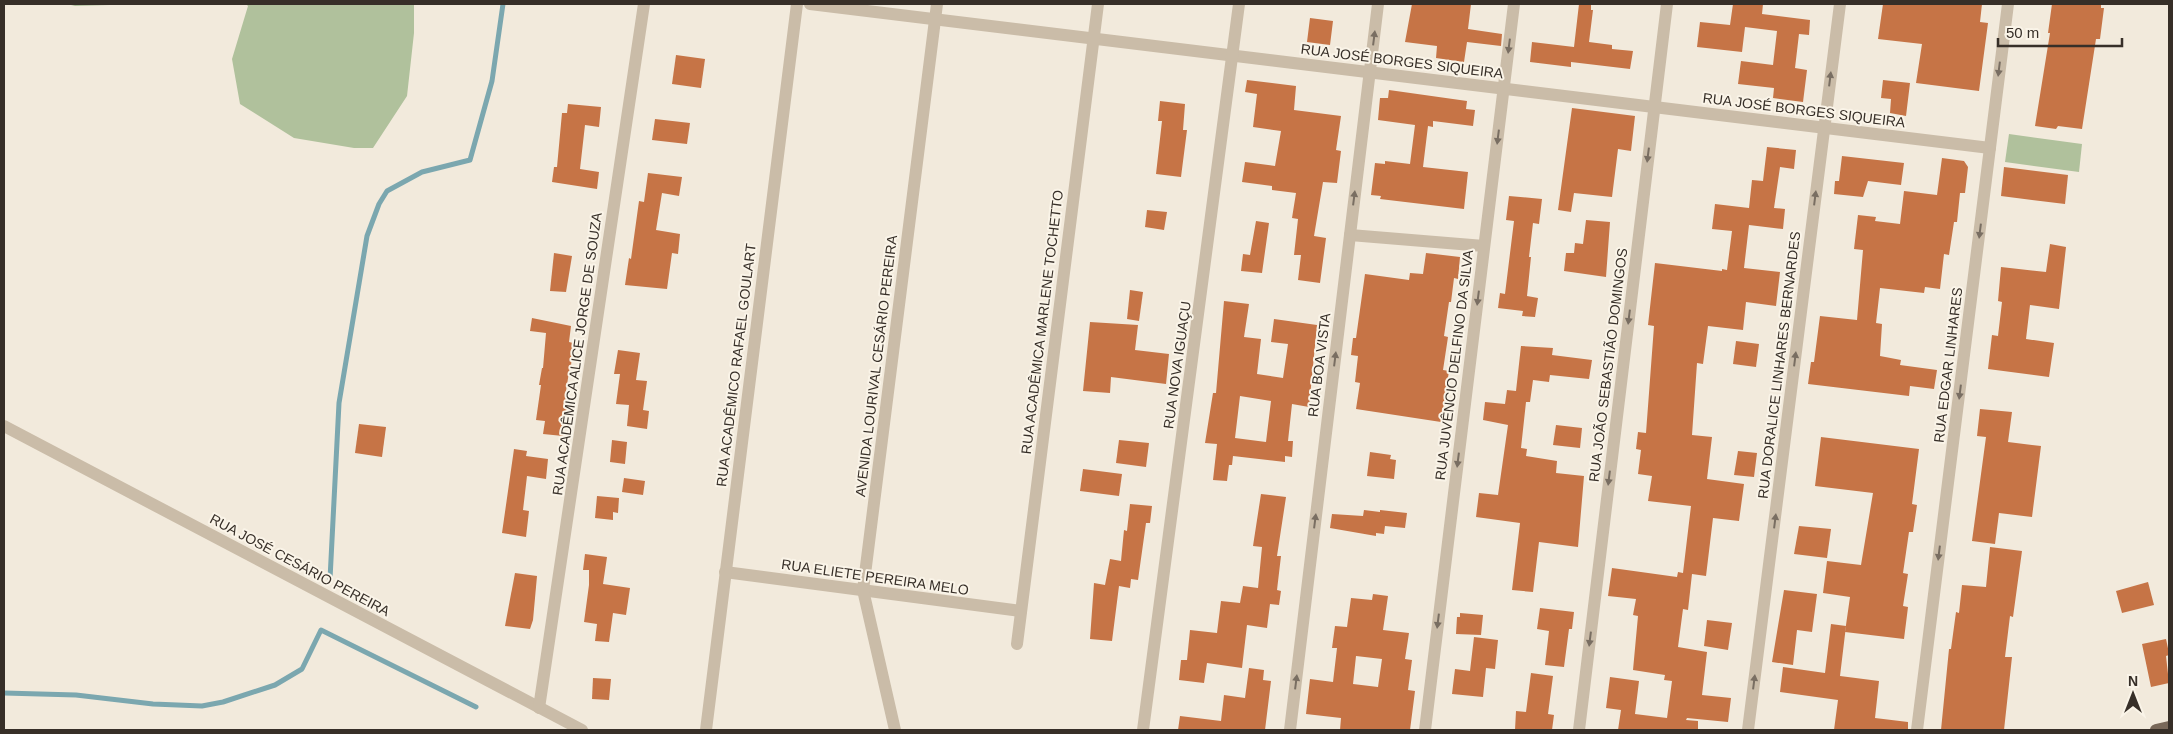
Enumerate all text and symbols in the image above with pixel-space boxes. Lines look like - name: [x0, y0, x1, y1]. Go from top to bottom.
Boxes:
- scale bar: [1998, 15, 2122, 47]
- text: 50 m: [2006, 24, 2039, 41]
- one-way arrow: [1370, 30, 1378, 46]
- one-way arrow: [1505, 39, 1513, 55]
- street label: RUA JOSÉ BORGES SIQUEIRA: [1300, 41, 1505, 81]
- one-way arrow: [1995, 62, 2003, 78]
- one-way arrow: [1826, 71, 1834, 87]
- street label: RUA JOSÉ BORGES SIQUEIRA: [1702, 90, 1907, 130]
- one-way arrow: [1494, 130, 1502, 146]
- one-way arrow: [1644, 148, 1652, 164]
- street label: RUA ACADÊMICA MARLENE TOCHETTO: [1018, 189, 1066, 455]
- one-way arrow: [1350, 190, 1358, 206]
- one-way arrow: [1811, 190, 1819, 206]
- street label: RUA ACADÊMICA ALICE JORGE DE SOUZA: [549, 211, 605, 496]
- one-way arrow: [1975, 223, 1983, 239]
- street label: RUA DORALICE LINHARES BERNARDES: [1755, 230, 1803, 500]
- street label: AVENIDA LOURIVAL CESÁRIO PEREIRA: [852, 234, 900, 498]
- street label: RUA ACADÊMICO RAFAEL GOULART: [713, 242, 759, 488]
- street label: RUA JOÃO SEBASTIÃO DOMINGOS: [1586, 247, 1630, 483]
- street label: RUA JUVÊNCIO DELFINO DA SILVA: [1432, 248, 1476, 481]
- street label: RUA EDGAR LINHARES: [1931, 286, 1965, 444]
- one-way arrow: [1474, 291, 1482, 307]
- street label: RUA NOVA IGUAÇU: [1160, 300, 1194, 430]
- one-way arrow: [1625, 309, 1633, 325]
- street label: RUA BOA VISTA: [1305, 311, 1333, 418]
- one-way arrow: [1331, 351, 1339, 367]
- one-way arrow: [1791, 351, 1799, 367]
- one-way arrow: [1955, 384, 1963, 400]
- one-way arrow: [1454, 452, 1462, 468]
- one-way arrow: [1605, 470, 1613, 486]
- street label: RUA JOSÉ CESÁRIO PEREIRA: [207, 511, 393, 620]
- one-way arrow: [1311, 512, 1319, 528]
- one-way arrow: [1771, 512, 1779, 528]
- one-way arrow: [1935, 546, 1943, 562]
- street label: RUA ELIETE PEREIRA MELO: [780, 556, 970, 598]
- one-way arrow: [1434, 613, 1442, 629]
- one-way arrow: [1586, 632, 1594, 648]
- north arrow: [2108, 669, 2158, 719]
- text: N: [2128, 673, 2138, 689]
- one-way arrow: [1292, 674, 1300, 690]
- one-way arrow: [1750, 674, 1758, 690]

